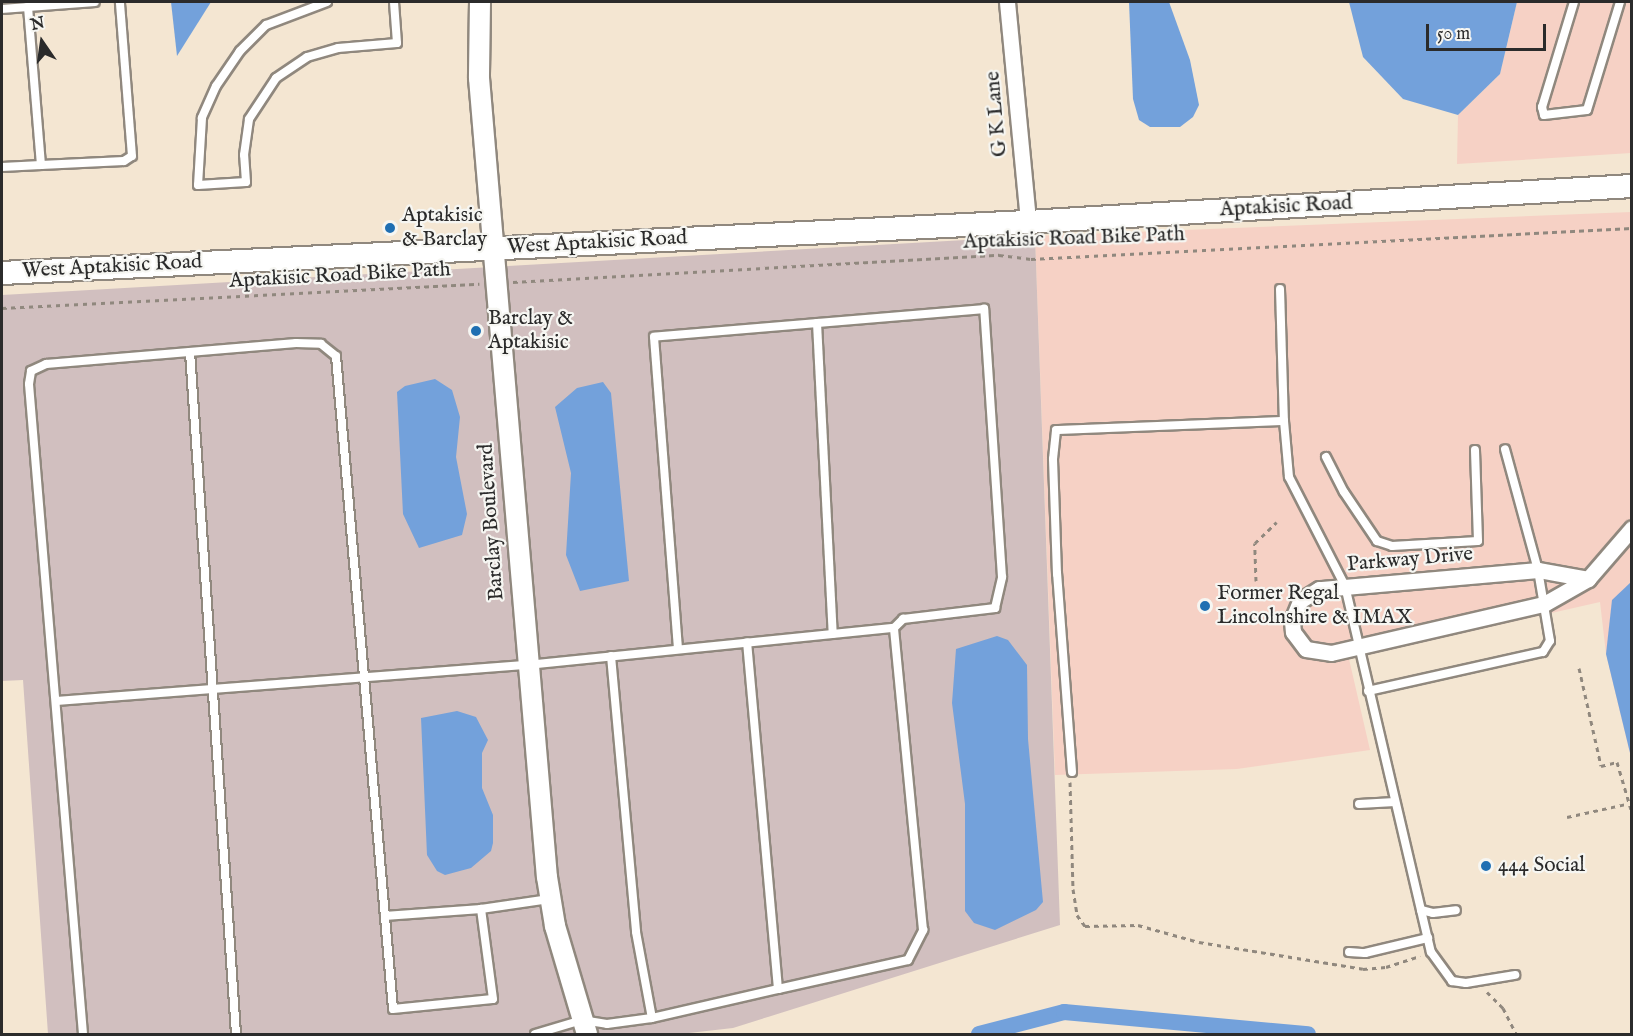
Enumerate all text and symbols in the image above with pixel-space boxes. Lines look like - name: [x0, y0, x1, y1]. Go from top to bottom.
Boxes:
- north arrow: [12, 12, 72, 72]
- scale bar: [1429, 12, 1549, 50]
- text: N: [29, 13, 47, 36]
- text: 50 m: [1437, 23, 1470, 46]
- street label: G K Lane: [981, 70, 1013, 158]
- street label: Aptakisic Road: [1219, 191, 1353, 223]
- place label: Aptakisic & Barclay: [402, 203, 487, 253]
- marker: Aptakisic & Barclay: [383, 221, 397, 235]
- street label: Aptakisic Road Bike Path: [963, 223, 1185, 255]
- street label: West Aptakisic Road: [506, 226, 688, 260]
- street label: West Aptakisic Road: [21, 250, 203, 284]
- street label: Aptakisic Road Bike Path: [229, 258, 451, 294]
- place label: Barclay & Aptakisic: [488, 306, 573, 356]
- marker: Barclay & Aptakisic: [469, 324, 483, 338]
- street label: Barclay Boulevard: [474, 442, 510, 602]
- street label: Parkway Drive: [1346, 542, 1474, 578]
- place label: Former Regal Lincolnshire & IMAX: [1217, 581, 1412, 631]
- marker: Former Regal Lincolnshire & IMAX: [1198, 599, 1212, 613]
- place label: 444 Social: [1498, 853, 1585, 879]
- marker: 444 Social: [1479, 859, 1493, 873]

